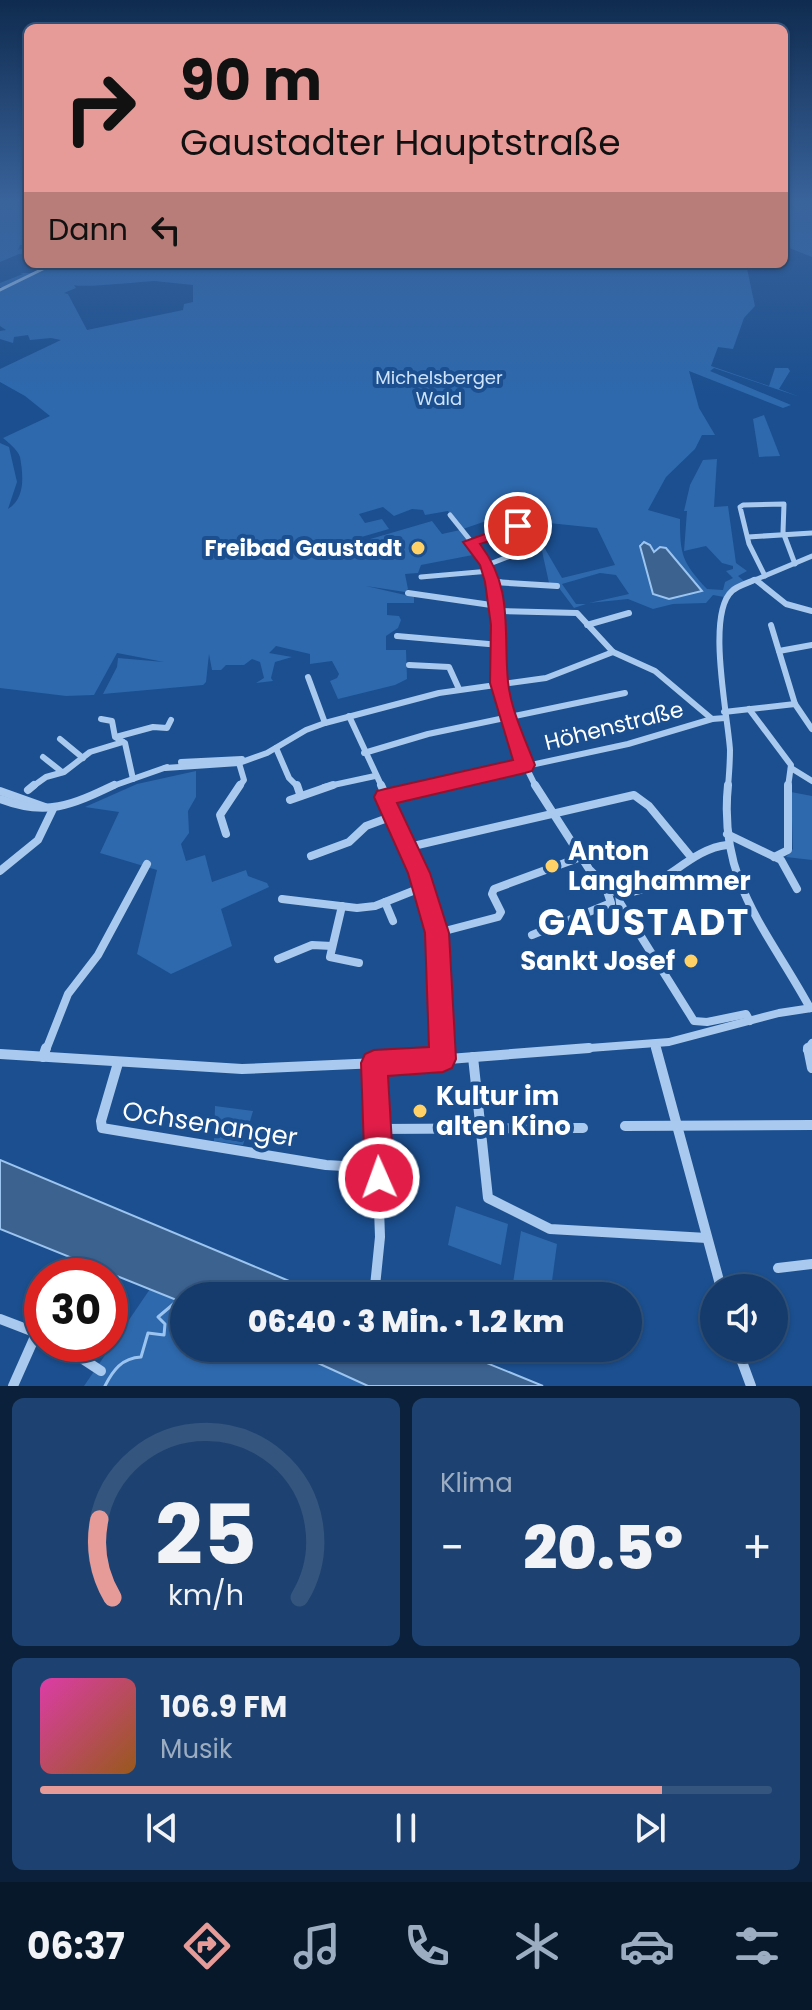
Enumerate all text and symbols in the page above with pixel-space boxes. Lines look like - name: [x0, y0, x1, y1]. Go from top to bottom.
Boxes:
- text: 90 m: [180, 41, 322, 120]
- icon: right: [48, 56, 152, 160]
- text: Gaustadter Hauptstraße: [180, 117, 621, 168]
- text: Dann: [48, 208, 128, 251]
- icon: left: [144, 208, 188, 252]
- park label: Michelsberger Wald: [375, 365, 503, 411]
- pin: [484, 492, 552, 560]
- icon: arrive: [496, 504, 540, 548]
- place label: Freibad Gaustadt: [204, 533, 402, 564]
- marker: Freibad Gaustadt: [409, 539, 427, 557]
- street label: Höhenstraße: [541, 694, 687, 758]
- place label: Anton Langhammer: [568, 833, 751, 899]
- marker: Anton Langhammer: [543, 857, 561, 875]
- district label: GAUSTADT: [538, 897, 750, 948]
- place label: Sankt Josef: [520, 943, 675, 979]
- marker: Sankt Josef: [682, 952, 700, 970]
- place label: Kultur im alten Kino: [436, 1078, 571, 1144]
- street label: Ochsenanger: [120, 1092, 300, 1156]
- marker: Kultur im alten Kino: [411, 1102, 429, 1120]
- position arrow: [337, 1136, 421, 1220]
- speed limit sign: 30: [24, 1258, 128, 1362]
- map controls: [700, 1274, 788, 1362]
- button: sound: [700, 1274, 788, 1362]
- text: 06:40 · 3 Min. · 1.2 km: [248, 1300, 564, 1343]
- text: Klima: [440, 1465, 513, 1501]
- text: 25: [155, 1477, 257, 1593]
- text: 20.5°: [523, 1506, 683, 1590]
- text: −: [440, 1517, 464, 1578]
- text: +: [742, 1517, 772, 1578]
- text: km/h: [168, 1575, 244, 1615]
- text: 106.9 FM: [160, 1685, 287, 1728]
- text: Musik: [160, 1731, 232, 1767]
- icon: previous: [140, 1806, 184, 1850]
- icon: pause: [384, 1806, 428, 1850]
- icon: next: [628, 1806, 672, 1850]
- icon: directions: [179, 1918, 235, 1974]
- icon: music: [289, 1918, 345, 1974]
- icon: phone: [399, 1918, 455, 1974]
- icon: climate: [509, 1918, 565, 1974]
- icon: car: [619, 1918, 675, 1974]
- icon: filters: [729, 1918, 785, 1974]
- text: 06:37: [27, 1921, 125, 1972]

